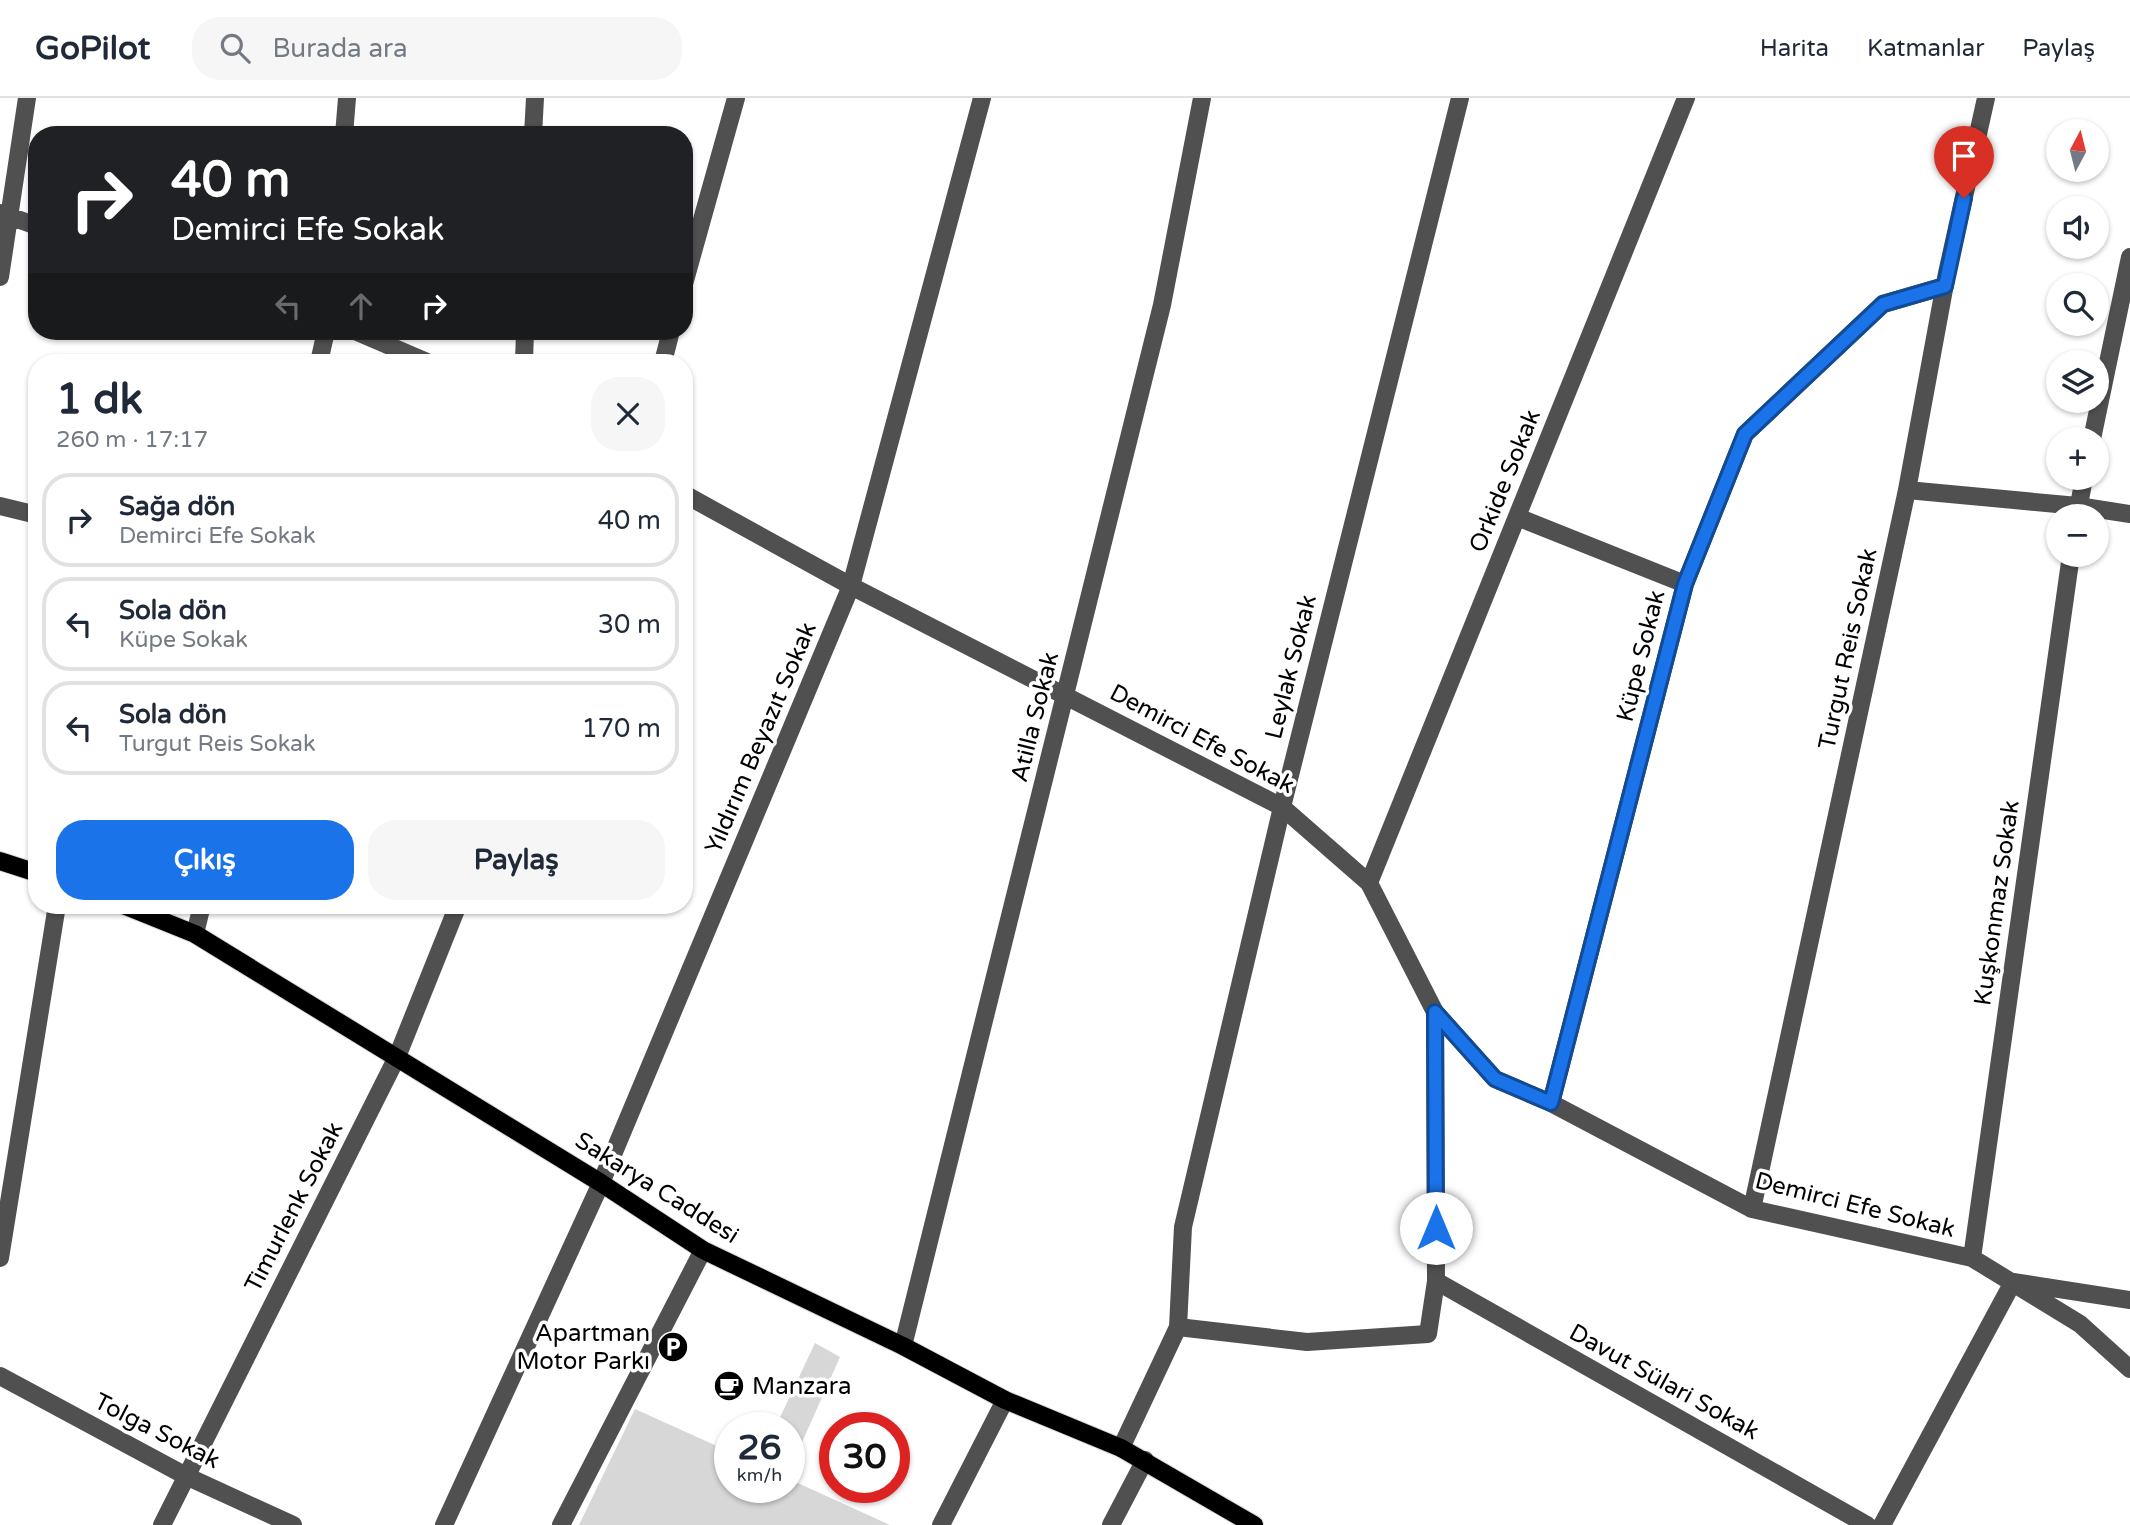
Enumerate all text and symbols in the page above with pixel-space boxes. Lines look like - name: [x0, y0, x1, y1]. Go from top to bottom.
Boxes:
- search box: [192, 17, 682, 80]
- text: GoPilot: [35, 29, 150, 68]
- icon: search: [216, 29, 254, 67]
- text: Burada ara: [272, 33, 408, 64]
- text: Harita: [1760, 34, 1829, 63]
- text: Katmanlar: [1867, 34, 1984, 63]
- text: Paylaş: [2022, 34, 2095, 63]
- north arrow: [2046, 119, 2109, 182]
- map controls: [2046, 119, 2109, 567]
- pin: [1934, 126, 1994, 198]
- icon: arrive: [1945, 137, 1983, 175]
- text: 40 m: [171, 151, 290, 210]
- icon: right: [56, 154, 147, 245]
- button: sound: [2046, 196, 2109, 259]
- text: Demirci Efe Sokak: [171, 211, 445, 249]
- button: search: [2046, 273, 2109, 336]
- icon: left: [269, 287, 307, 325]
- icon: ahead: [342, 287, 380, 325]
- icon: right: [415, 287, 453, 325]
- button: layers: [2046, 350, 2109, 413]
- text: 1 dk: [56, 374, 143, 425]
- button: close: [591, 377, 665, 451]
- street label: Orkide Sokak: [1463, 405, 1547, 557]
- text: 260 m · 17:17: [56, 426, 208, 454]
- button: +: [2046, 427, 2109, 490]
- text: Sağa dön: [119, 491, 235, 522]
- icon: right: [60, 501, 98, 539]
- button: −: [2046, 504, 2109, 567]
- text: 40 m: [598, 505, 661, 536]
- text: Demirci Efe Sokak: [119, 522, 316, 550]
- street label: Turgut Reis Sokak: [1813, 546, 1883, 752]
- street label: Küpe Sokak: [1611, 587, 1671, 725]
- street label: Leylak Sokak: [1259, 592, 1323, 742]
- text: Sola dön: [119, 595, 227, 626]
- icon: left: [60, 605, 98, 643]
- text: 30 m: [598, 609, 661, 640]
- street label: Yıldırım Beyazıt Sokak: [699, 618, 823, 858]
- text: Küpe Sokak: [119, 626, 248, 654]
- street label: Atilla Sokak: [1005, 649, 1065, 785]
- street label: Demirci Efe Sokak: [1105, 678, 1299, 800]
- text: Sola dön: [119, 699, 227, 730]
- icon: left: [60, 709, 98, 747]
- text: 170 m: [581, 713, 661, 744]
- text: Turgut Reis Sokak: [119, 730, 315, 758]
- street label: Kuşkonmaz Sokak: [1968, 799, 2026, 1007]
- button: Çıkış: [56, 820, 354, 900]
- button: Paylaş: [368, 820, 665, 900]
- street label: Timurlenk Sokak: [239, 1117, 349, 1297]
- street label: Sakarya Caddesi: [570, 1126, 744, 1250]
- street label: Demirci Efe Sokak: [1752, 1166, 1958, 1244]
- position arrow: [1399, 1191, 1473, 1265]
- street label: Davut Sülari Sokak: [1564, 1318, 1764, 1446]
- place label: Apartman Motor Parkı: [516, 1319, 650, 1376]
- parking icon: Apartman Motor Parkı: [656, 1330, 690, 1364]
- cafe icon: Manzara: [712, 1369, 746, 1403]
- place label: Manzara: [752, 1372, 851, 1401]
- street label: Tolga Sokak: [89, 1387, 225, 1475]
- speed limit sign: 30: [819, 1412, 910, 1503]
- text: 26: [738, 1427, 781, 1469]
- text: km/h: [737, 1464, 782, 1486]

